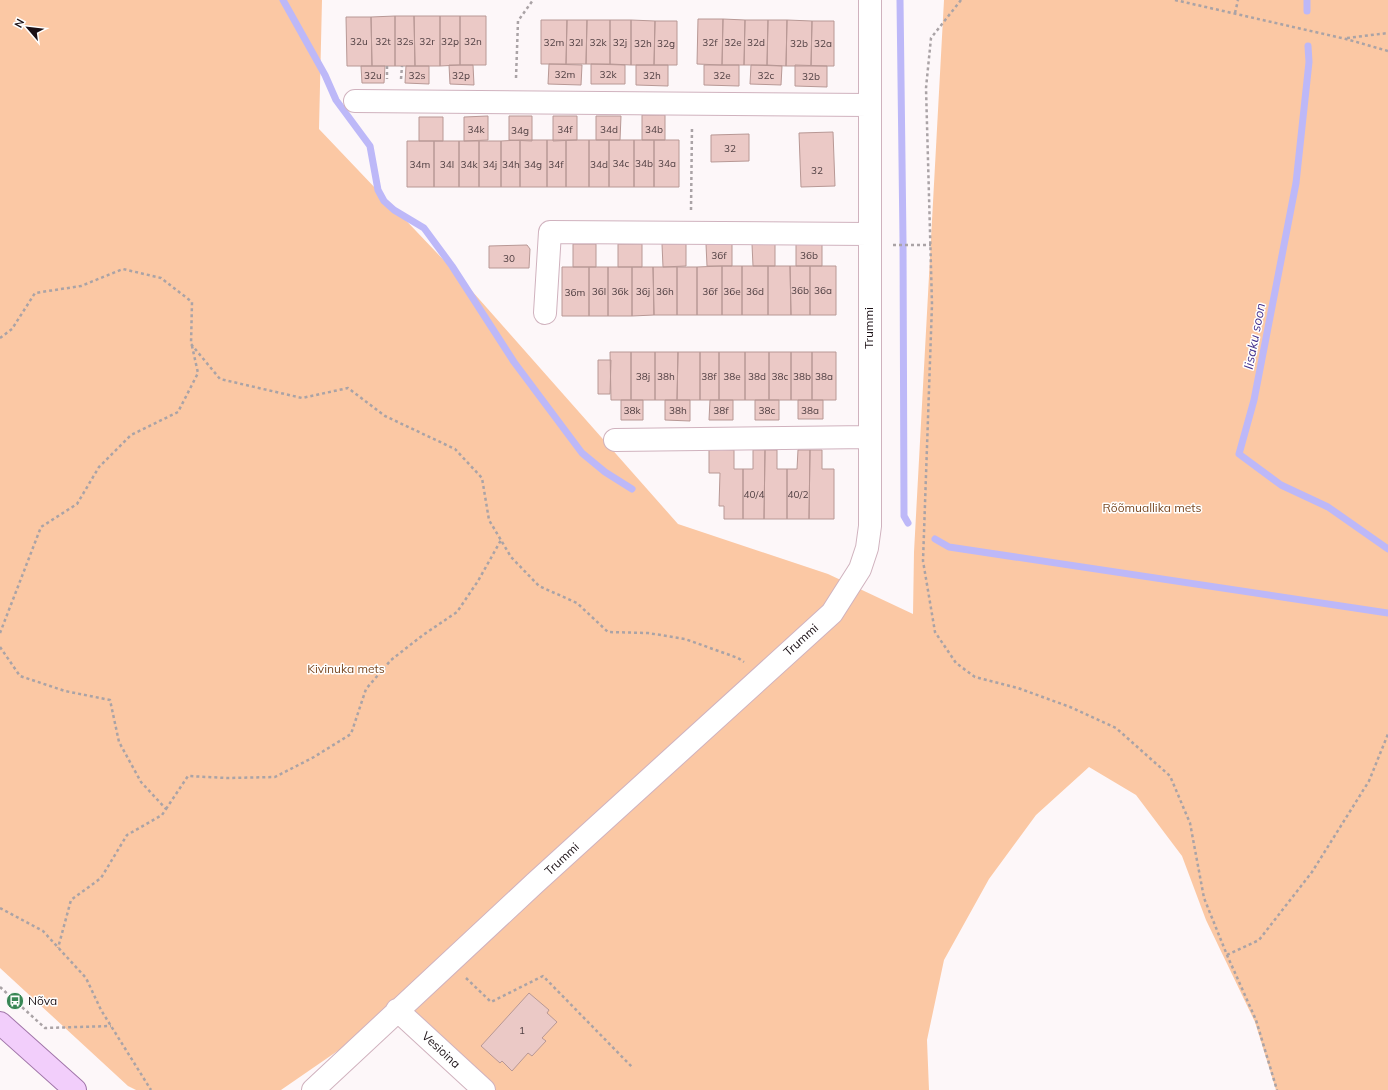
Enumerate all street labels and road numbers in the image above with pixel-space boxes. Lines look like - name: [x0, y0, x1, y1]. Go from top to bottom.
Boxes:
- street label: Trummi: [861, 307, 876, 349]
- street label: Trummi: [780, 620, 821, 659]
- street label: Trummi: [541, 839, 582, 878]
- street label: Vesioina: [419, 1028, 464, 1071]

